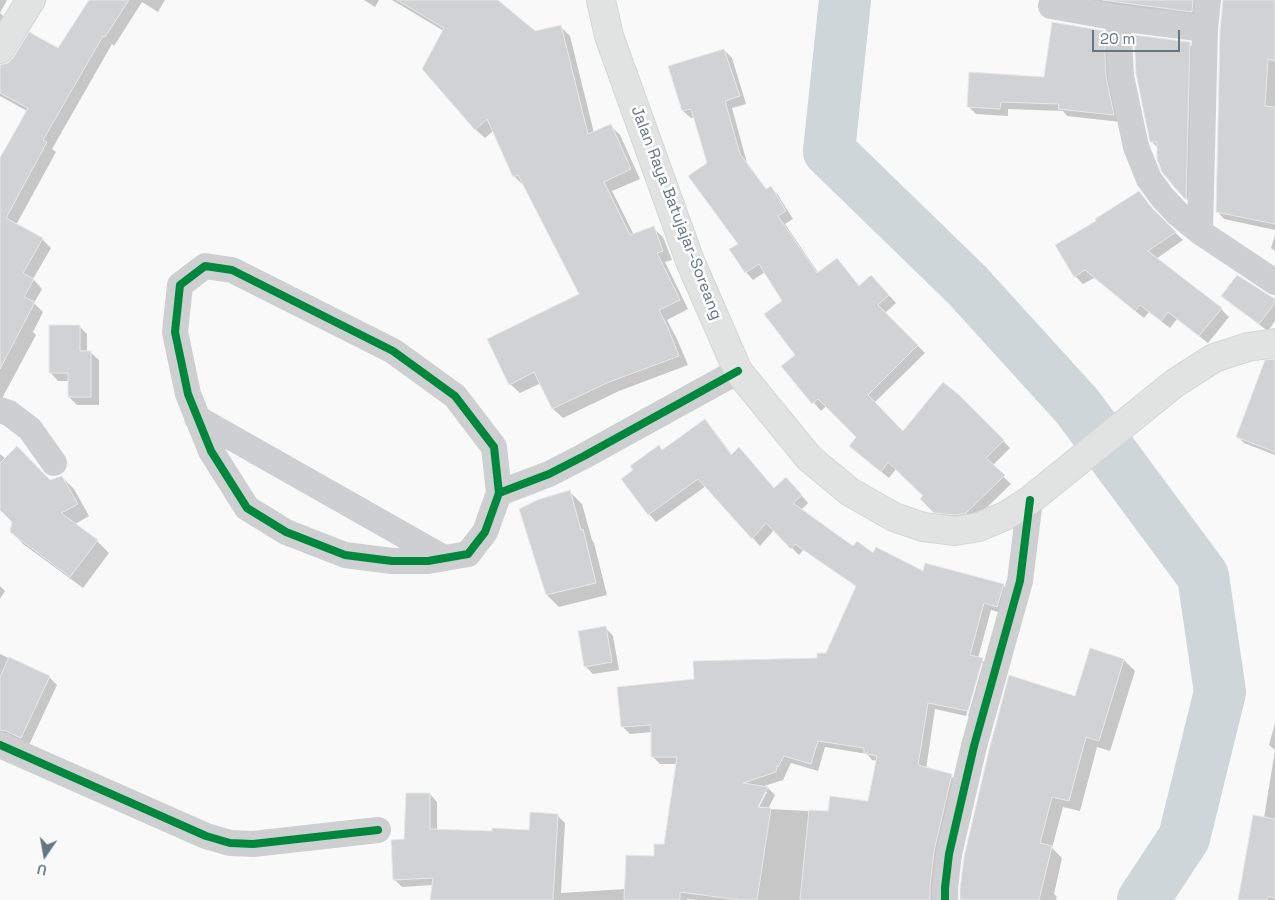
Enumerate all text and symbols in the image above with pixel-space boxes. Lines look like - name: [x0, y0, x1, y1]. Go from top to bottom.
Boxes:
- scale bar: [1095, 20, 1182, 52]
- text: 20 m: [1100, 29, 1135, 48]
- street label: Jalan Raya Batujajar-Soreang: [626, 103, 726, 323]
- north arrow: [20, 830, 70, 880]
- text: U: [35, 860, 48, 879]

